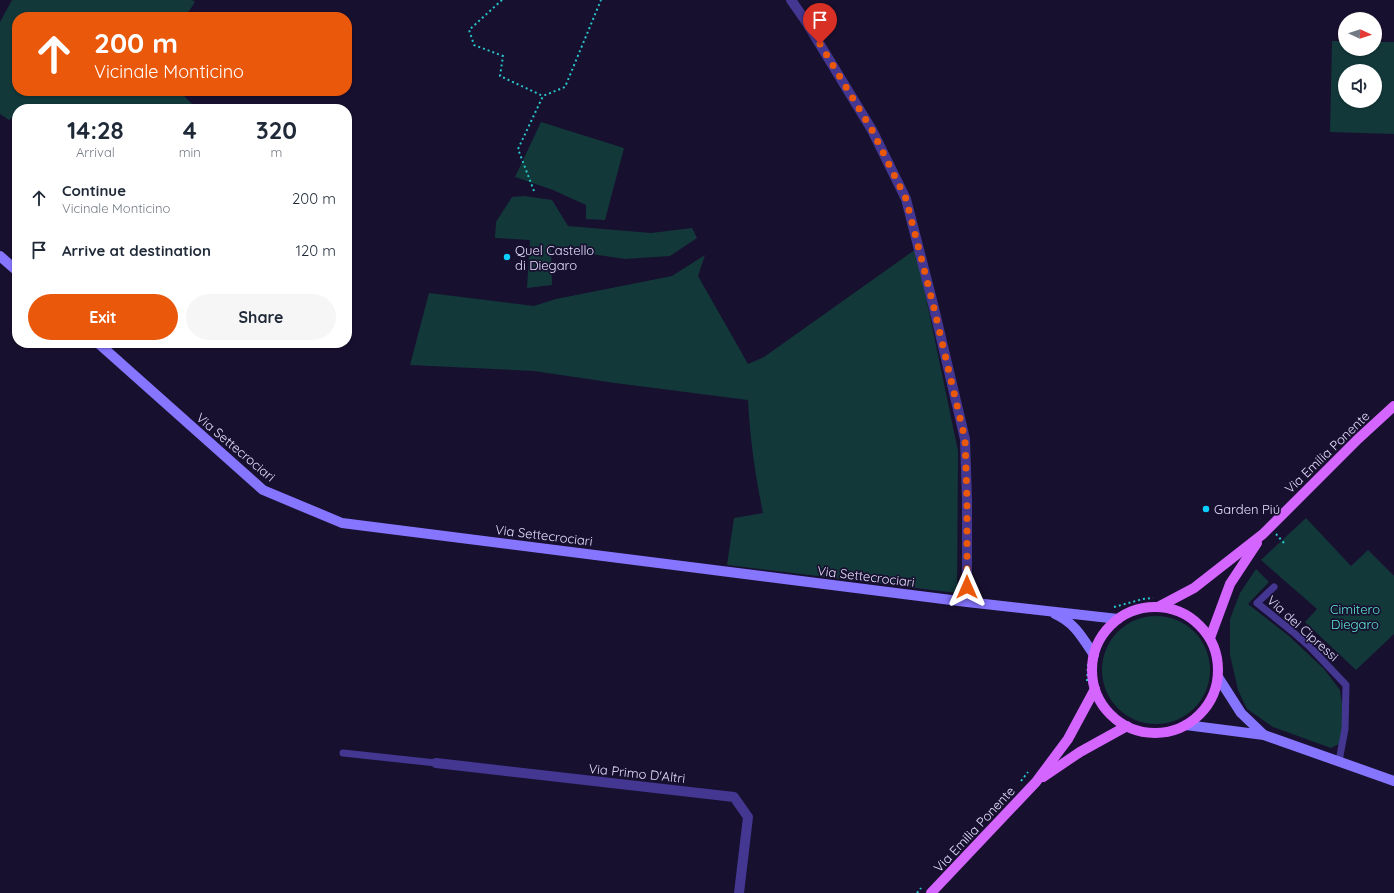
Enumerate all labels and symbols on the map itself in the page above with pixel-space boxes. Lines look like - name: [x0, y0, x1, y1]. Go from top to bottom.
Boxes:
- pin: [803, 3, 837, 44]
- north arrow: [1338, 12, 1382, 56]
- place label: Quel Castello di Diegaro: [515, 242, 594, 273]
- marker: Quel Castello di Diegaro: [502, 252, 512, 262]
- street label: Via Emilia Ponente: [1281, 407, 1373, 497]
- street label: Via Settecrociari: [193, 409, 279, 485]
- place label: Garden Piú: [1214, 501, 1280, 517]
- marker: Garden Piú: [1201, 504, 1211, 514]
- street label: Via Settecrociari: [494, 521, 594, 549]
- street label: Via Settecrociari: [816, 562, 916, 590]
- position arrow: [946, 566, 988, 608]
- street label: Via dei Cipressi: [1264, 592, 1342, 664]
- park label: Cimitero Diegaro: [1330, 601, 1380, 632]
- street label: Via Primo D'Altri: [588, 760, 686, 786]
- street label: Via Emilia Ponente: [930, 783, 1018, 875]

